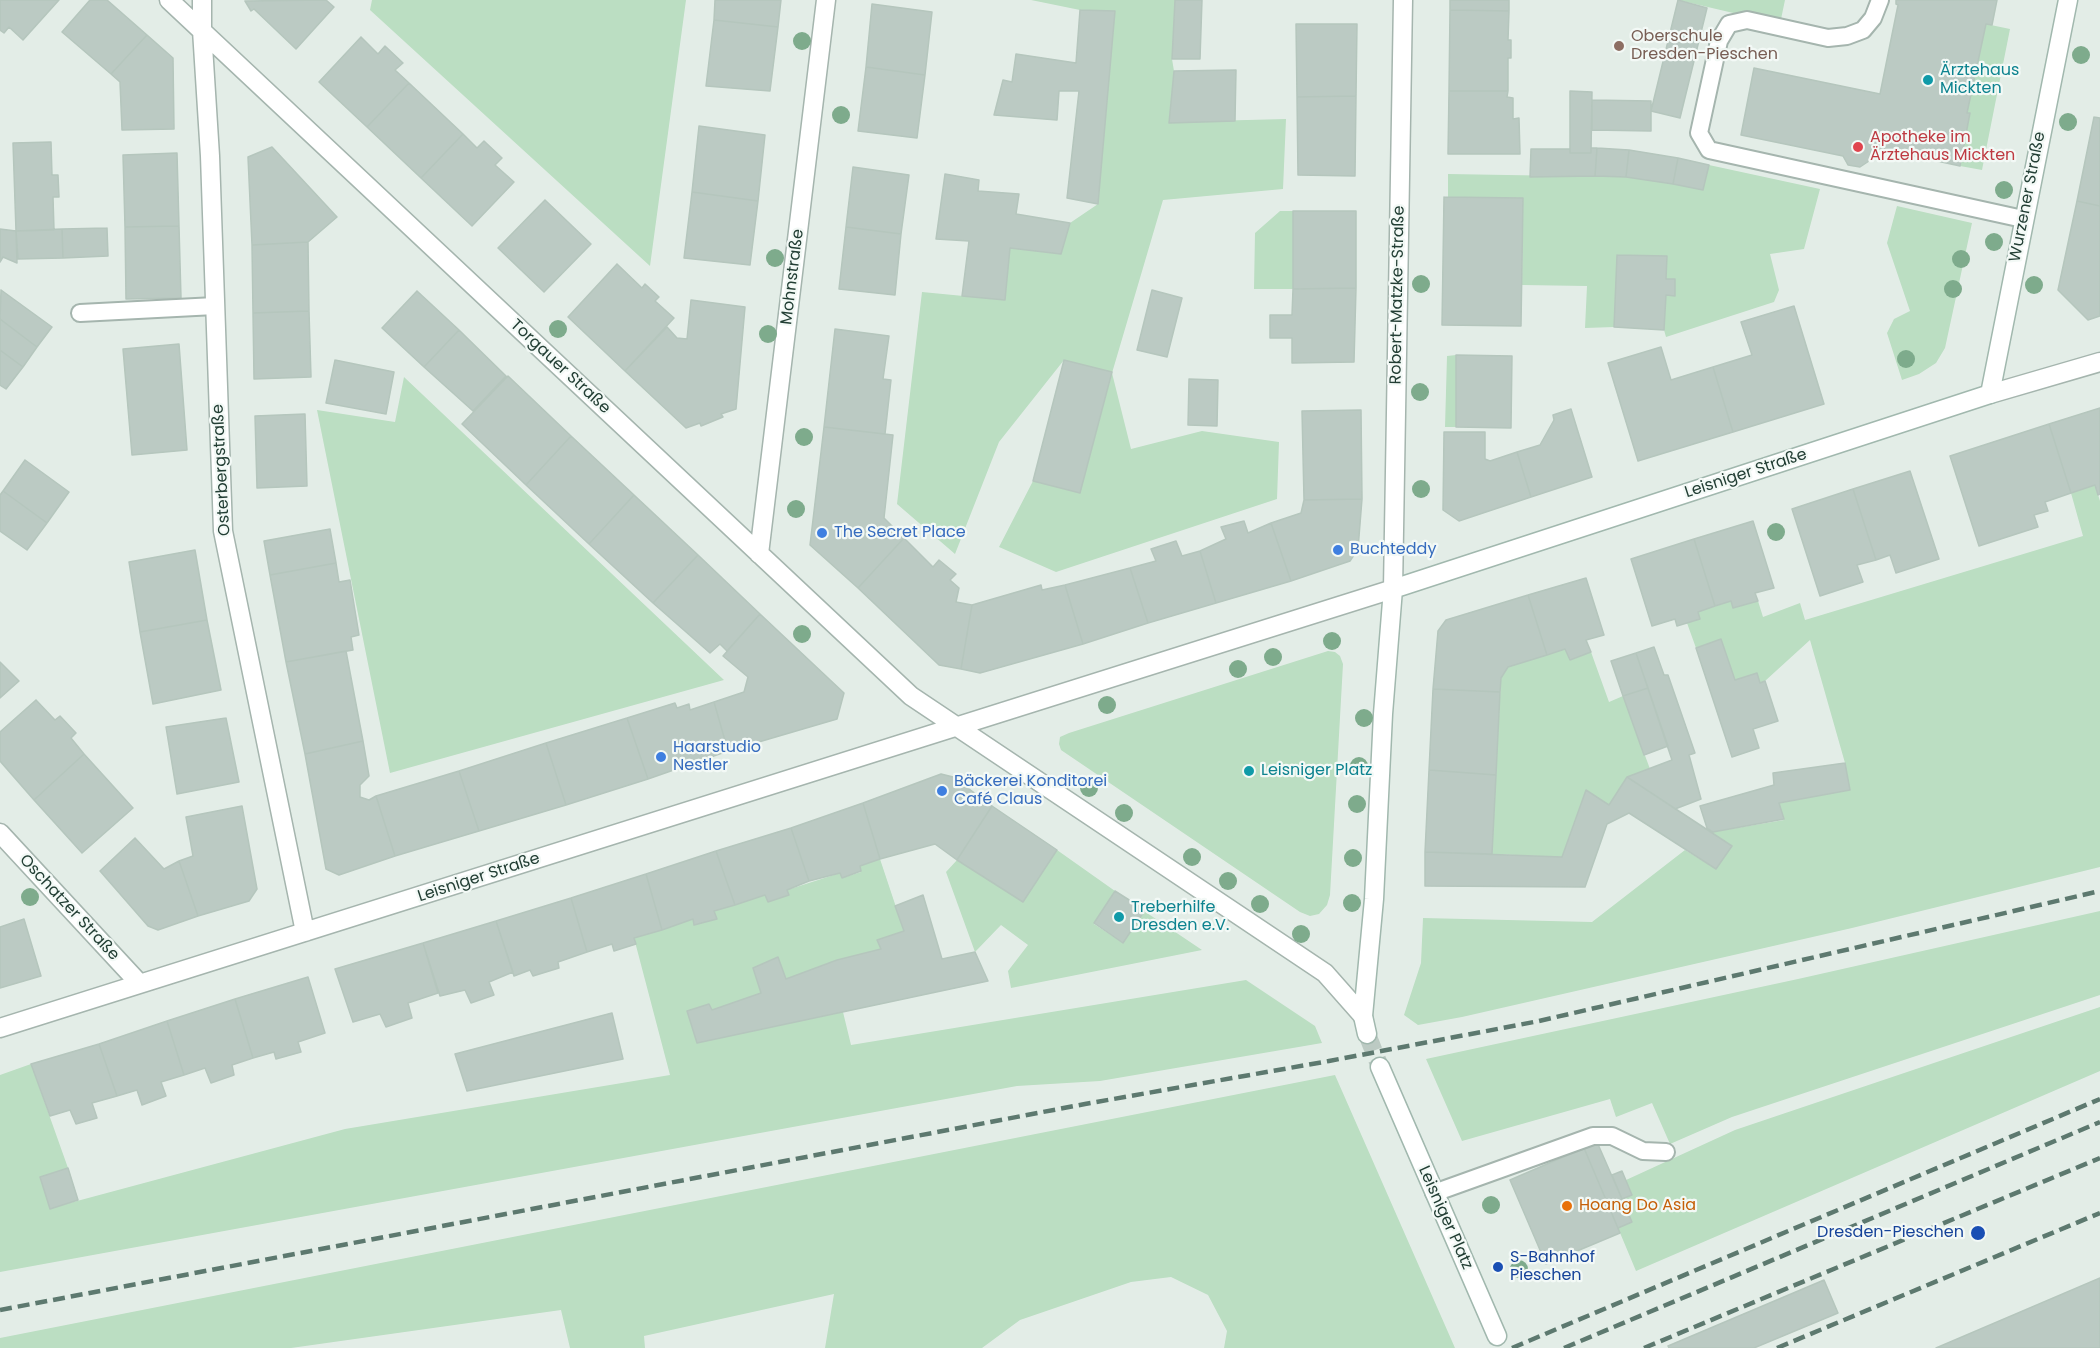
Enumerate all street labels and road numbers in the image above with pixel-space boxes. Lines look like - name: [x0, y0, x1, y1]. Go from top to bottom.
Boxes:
- street label: Wurzener Straße: [2006, 130, 2050, 264]
- street label: Robert-Matzke-Straße: [1387, 205, 1409, 385]
- street label: Mohnstraße: [778, 228, 808, 326]
- street label: Torgauer Straße: [506, 316, 614, 418]
- street label: Osterbergstraße: [209, 404, 235, 536]
- street label: Leisniger Straße: [1683, 445, 1809, 503]
- street label: Leisniger Straße: [416, 849, 542, 907]
- street label: Oschatzer Straße: [15, 851, 123, 965]
- street label: Leisniger Platz: [1414, 1163, 1476, 1273]

